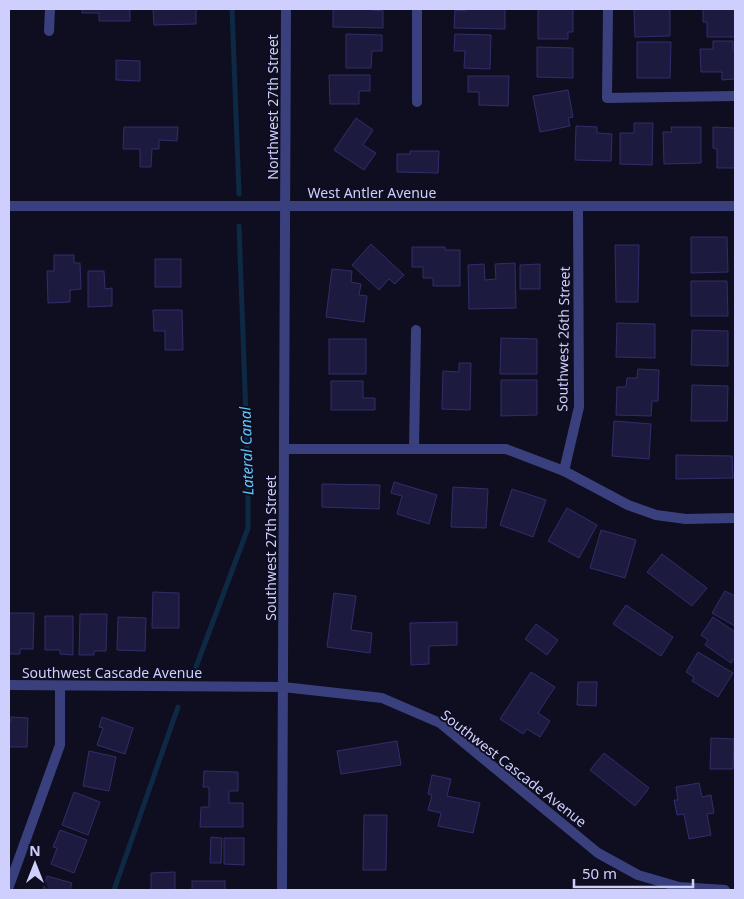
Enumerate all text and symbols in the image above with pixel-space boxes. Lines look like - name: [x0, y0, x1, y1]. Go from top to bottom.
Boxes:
- street label: Northwest 27th Street: [263, 34, 282, 180]
- street label: West Antler Avenue: [308, 183, 436, 202]
- street label: Southwest 26th Street: [552, 266, 574, 412]
- water label: Lateral Canal: [234, 405, 258, 496]
- street label: Southwest 27th Street: [261, 475, 280, 621]
- street label: Southwest Cascade Avenue: [22, 663, 202, 682]
- street label: Southwest Cascade Avenue: [437, 705, 591, 831]
- north arrow: [10, 839, 60, 889]
- text: N: [29, 841, 41, 860]
- scale bar: [574, 856, 693, 888]
- text: 50 m: [582, 863, 617, 883]

